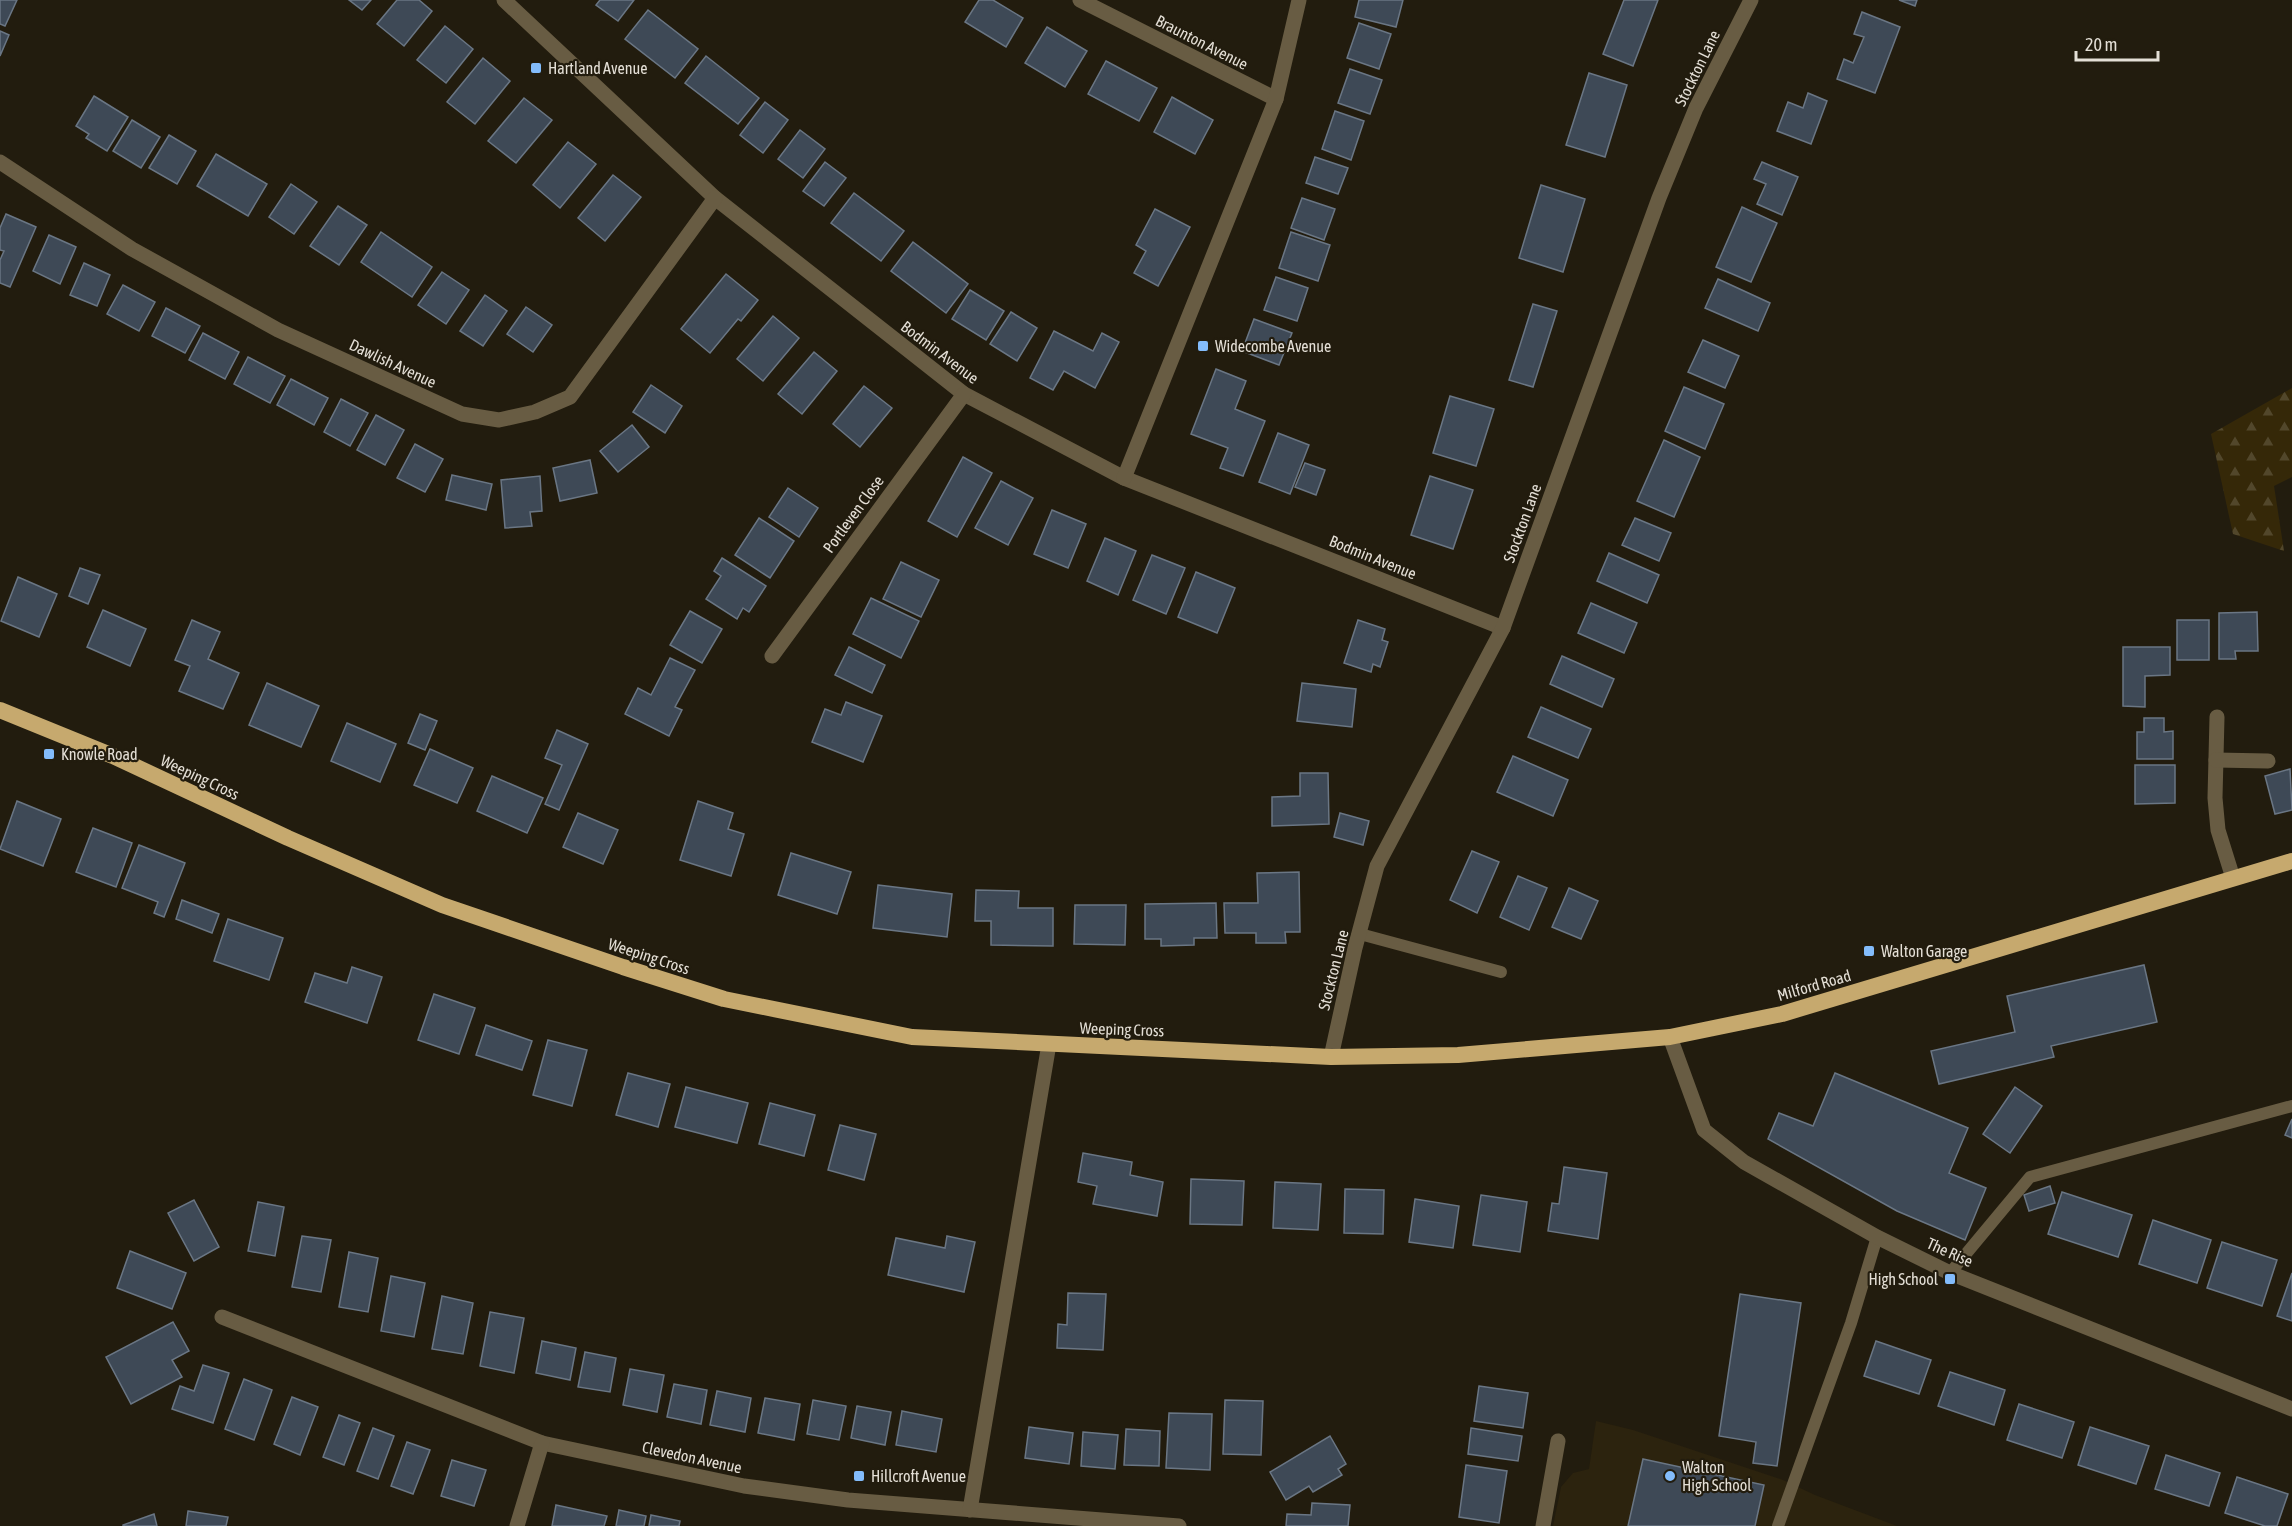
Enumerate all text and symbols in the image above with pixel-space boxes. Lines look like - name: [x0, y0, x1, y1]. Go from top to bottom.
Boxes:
- street label: Braunton Avenue: [1153, 11, 1251, 73]
- scale bar: [2076, 24, 2158, 62]
- street label: Stockton Lane: [1671, 27, 1723, 109]
- text: 20 m: [2085, 34, 2117, 55]
- place label: Hartland Avenue: [548, 59, 647, 77]
- marker: Hartland Avenue: [529, 61, 543, 75]
- street label: Bodmin Avenue: [898, 317, 982, 387]
- street label: Dawlish Avenue: [347, 335, 439, 391]
- place label: Widecombe Avenue: [1215, 337, 1331, 355]
- marker: Widecombe Avenue: [1196, 339, 1210, 353]
- street label: Portleven Close: [819, 472, 887, 556]
- street label: Stockton Lane: [1499, 481, 1545, 565]
- street label: Bodmin Avenue: [1327, 531, 1419, 583]
- place label: Knowle Road: [61, 745, 138, 763]
- marker: Knowle Road: [42, 747, 56, 761]
- street label: Weeping Cross: [158, 751, 242, 804]
- street label: Stockton Lane: [1314, 928, 1352, 1012]
- street label: Weeping Cross: [606, 934, 692, 979]
- place label: Walton Garage: [1881, 942, 1967, 961]
- marker: Walton Garage: [1862, 944, 1876, 958]
- street label: Milford Road: [1775, 966, 1853, 1004]
- street label: Weeping Cross: [1079, 1019, 1165, 1040]
- street label: The Rise: [1924, 1234, 1976, 1270]
- place label: High School: [1869, 1270, 1939, 1289]
- marker: High School: [1943, 1272, 1957, 1286]
- street label: Clevedon Avenue: [641, 1438, 743, 1476]
- place label: Walton High School: [1682, 1458, 1752, 1495]
- place label: Hillcroft Avenue: [871, 1467, 966, 1485]
- marker: Hillcroft Avenue: [852, 1469, 866, 1483]
- marker: Walton High School: [1663, 1469, 1677, 1483]

